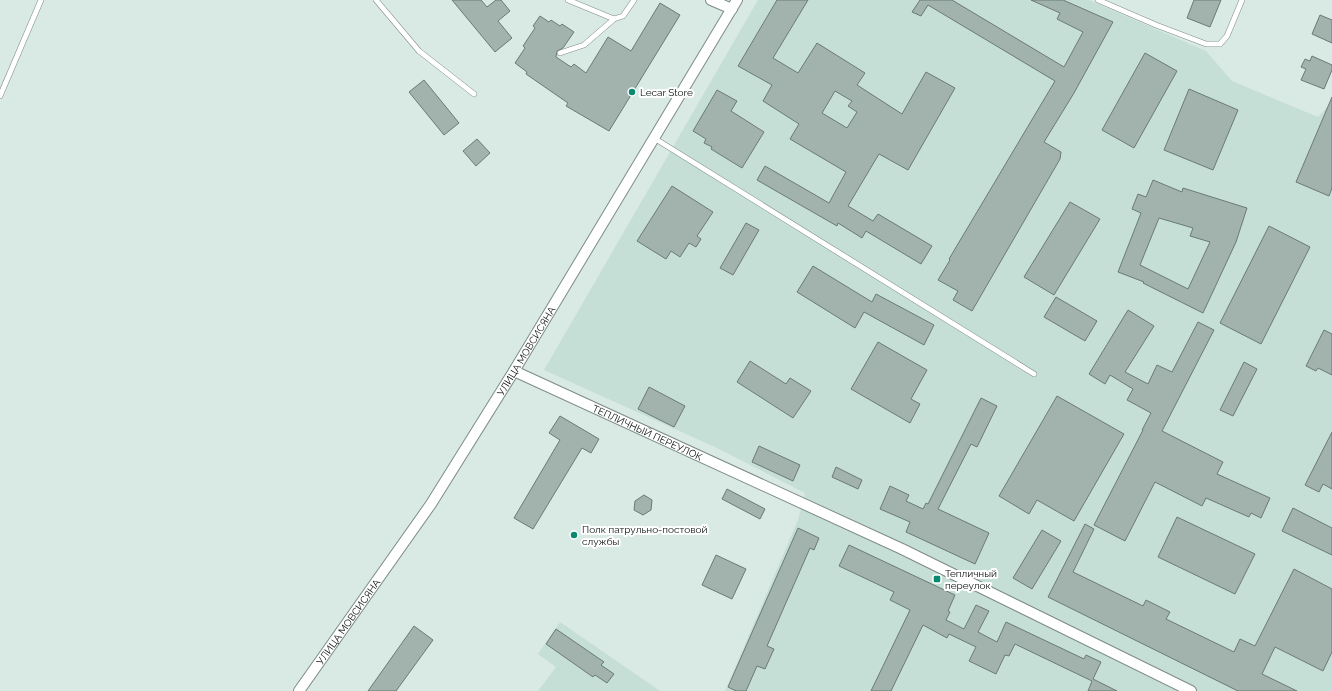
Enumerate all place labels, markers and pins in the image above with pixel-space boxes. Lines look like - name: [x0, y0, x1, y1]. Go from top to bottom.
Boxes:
- marker: Lecar Store: [627, 87, 637, 97]
- place label: Lecar Store: [640, 87, 693, 98]
- place label: Полк патрульно-постовой службы: [582, 524, 707, 547]
- marker: Полк патрульно-постовой службы: [569, 530, 579, 540]
- place label: Тепличный переулок: [945, 568, 997, 591]
- marker: Тепличный переулок: [932, 574, 942, 584]

